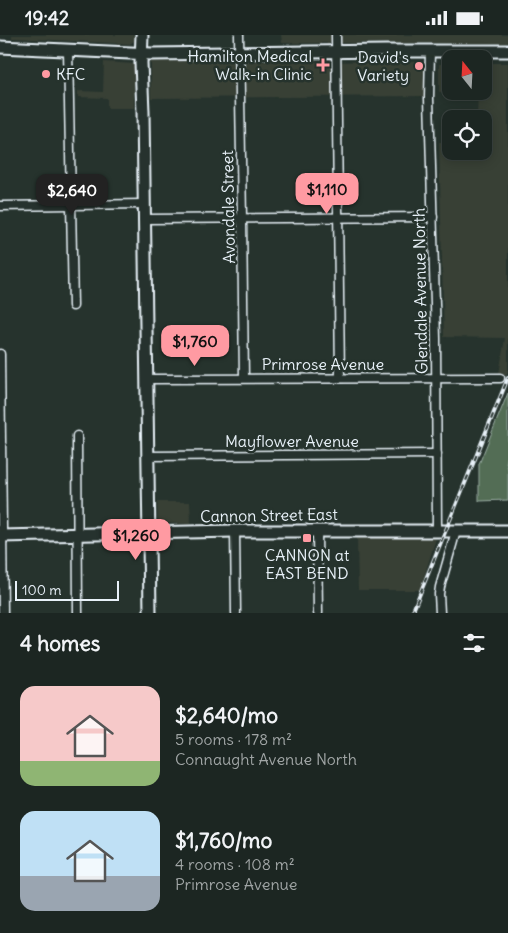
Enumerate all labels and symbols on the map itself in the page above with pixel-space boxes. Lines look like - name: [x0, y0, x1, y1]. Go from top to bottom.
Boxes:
- place label: Hamilton Medical Walk-in Clinic: [188, 46, 312, 84]
- place label: David's Variety: [357, 47, 409, 85]
- north arrow: [442, 50, 492, 100]
- marker: Hamilton Medical Walk-in Clinic: [316, 58, 330, 72]
- marker: David's Variety: [413, 60, 425, 72]
- place label: KFC: [56, 64, 85, 84]
- marker: KFC: [40, 68, 52, 80]
- street label: Avondale Street: [217, 150, 239, 264]
- pin: $2,640: [31, 173, 113, 216]
- pin: $1,110: [286, 173, 368, 215]
- street label: Glendale Avenue North: [409, 208, 431, 374]
- pin: $1,760: [154, 325, 236, 367]
- street label: Primrose Avenue: [262, 354, 384, 374]
- street label: Mayflower Avenue: [225, 431, 359, 451]
- street label: Cannon Street East: [200, 504, 339, 526]
- pin: $1,260: [95, 519, 177, 561]
- marker: CANNON at EAST BEND: [301, 532, 313, 544]
- place label: CANNON at EAST BEND: [265, 545, 350, 583]
- scale bar: [15, 578, 119, 601]

